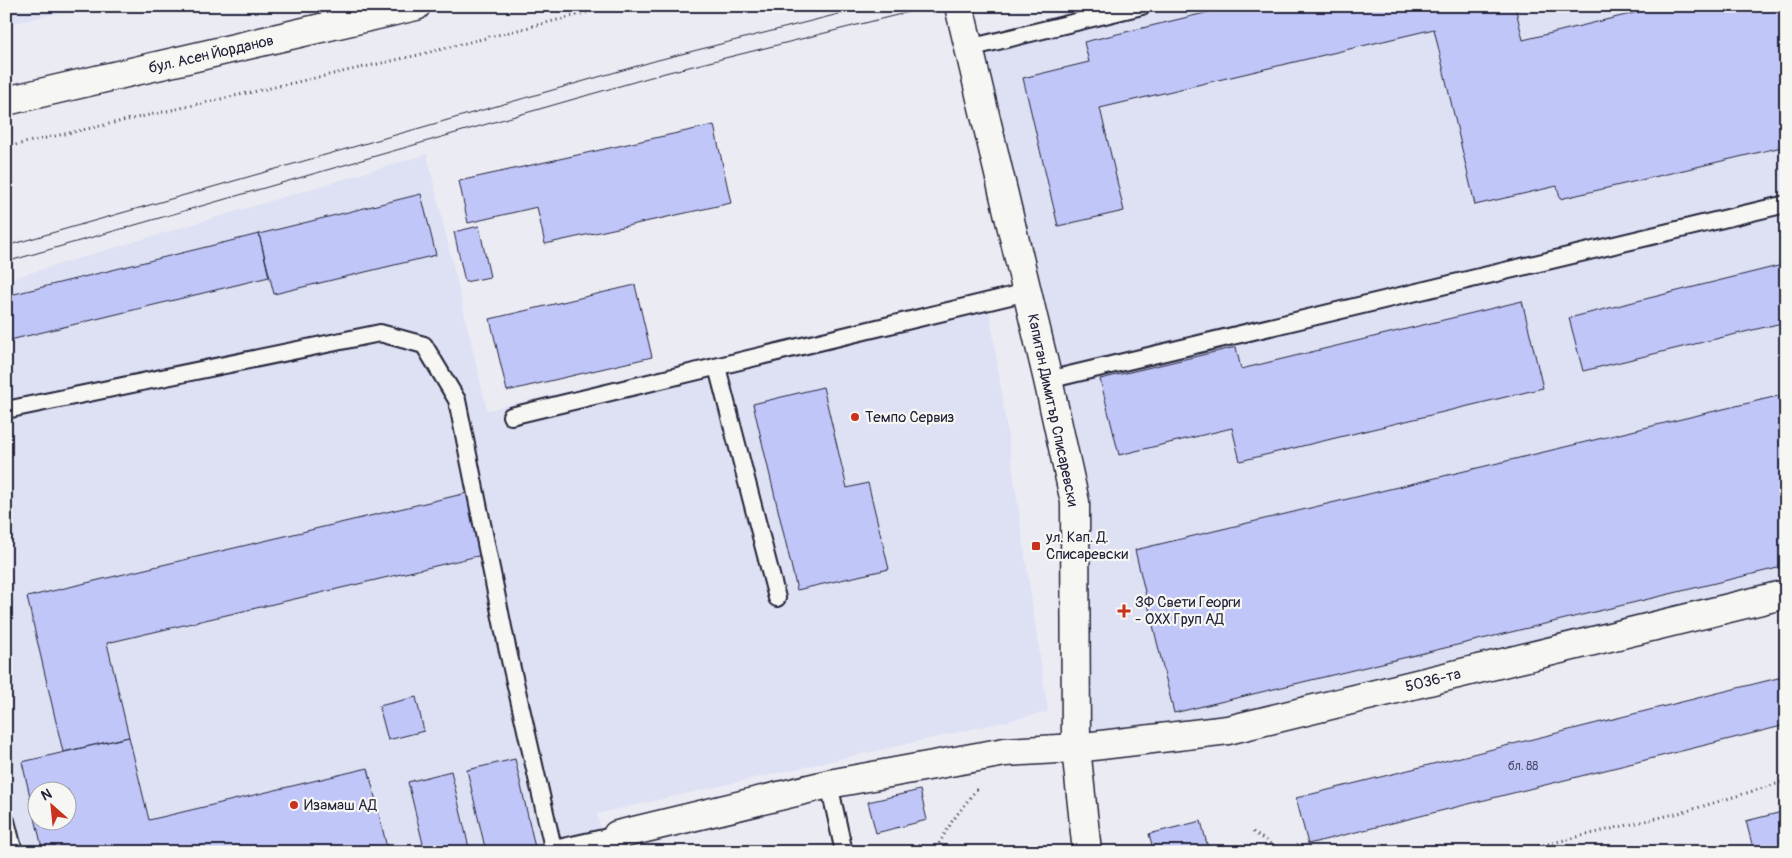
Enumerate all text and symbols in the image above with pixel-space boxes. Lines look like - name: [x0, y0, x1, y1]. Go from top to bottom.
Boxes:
- street label: бул. Асен Йорданов: [147, 31, 276, 78]
- street label: Капитан Димитър Списаревски: [1023, 312, 1082, 509]
- place label: Темпо Сервиз: [865, 408, 955, 427]
- marker: Темпо Сервиз: [849, 411, 861, 423]
- place label: ул. Кап. Д. Списаревски: [1045, 528, 1128, 564]
- marker: ул. Кап. Д. Списаревски: [1030, 540, 1042, 552]
- place label: ЗФ Свети Георги - ОХХ Груп АД: [1135, 593, 1241, 629]
- marker: ЗФ Свети Георги - ОХХ Груп АД: [1117, 604, 1131, 618]
- street label: 5036-та: [1403, 664, 1463, 697]
- house number: бл. 88: [1508, 759, 1538, 774]
- north arrow: [28, 780, 78, 830]
- text: N: [38, 785, 54, 805]
- place label: Изамаш АД: [304, 796, 378, 815]
- marker: Изамаш АД: [288, 799, 300, 811]

